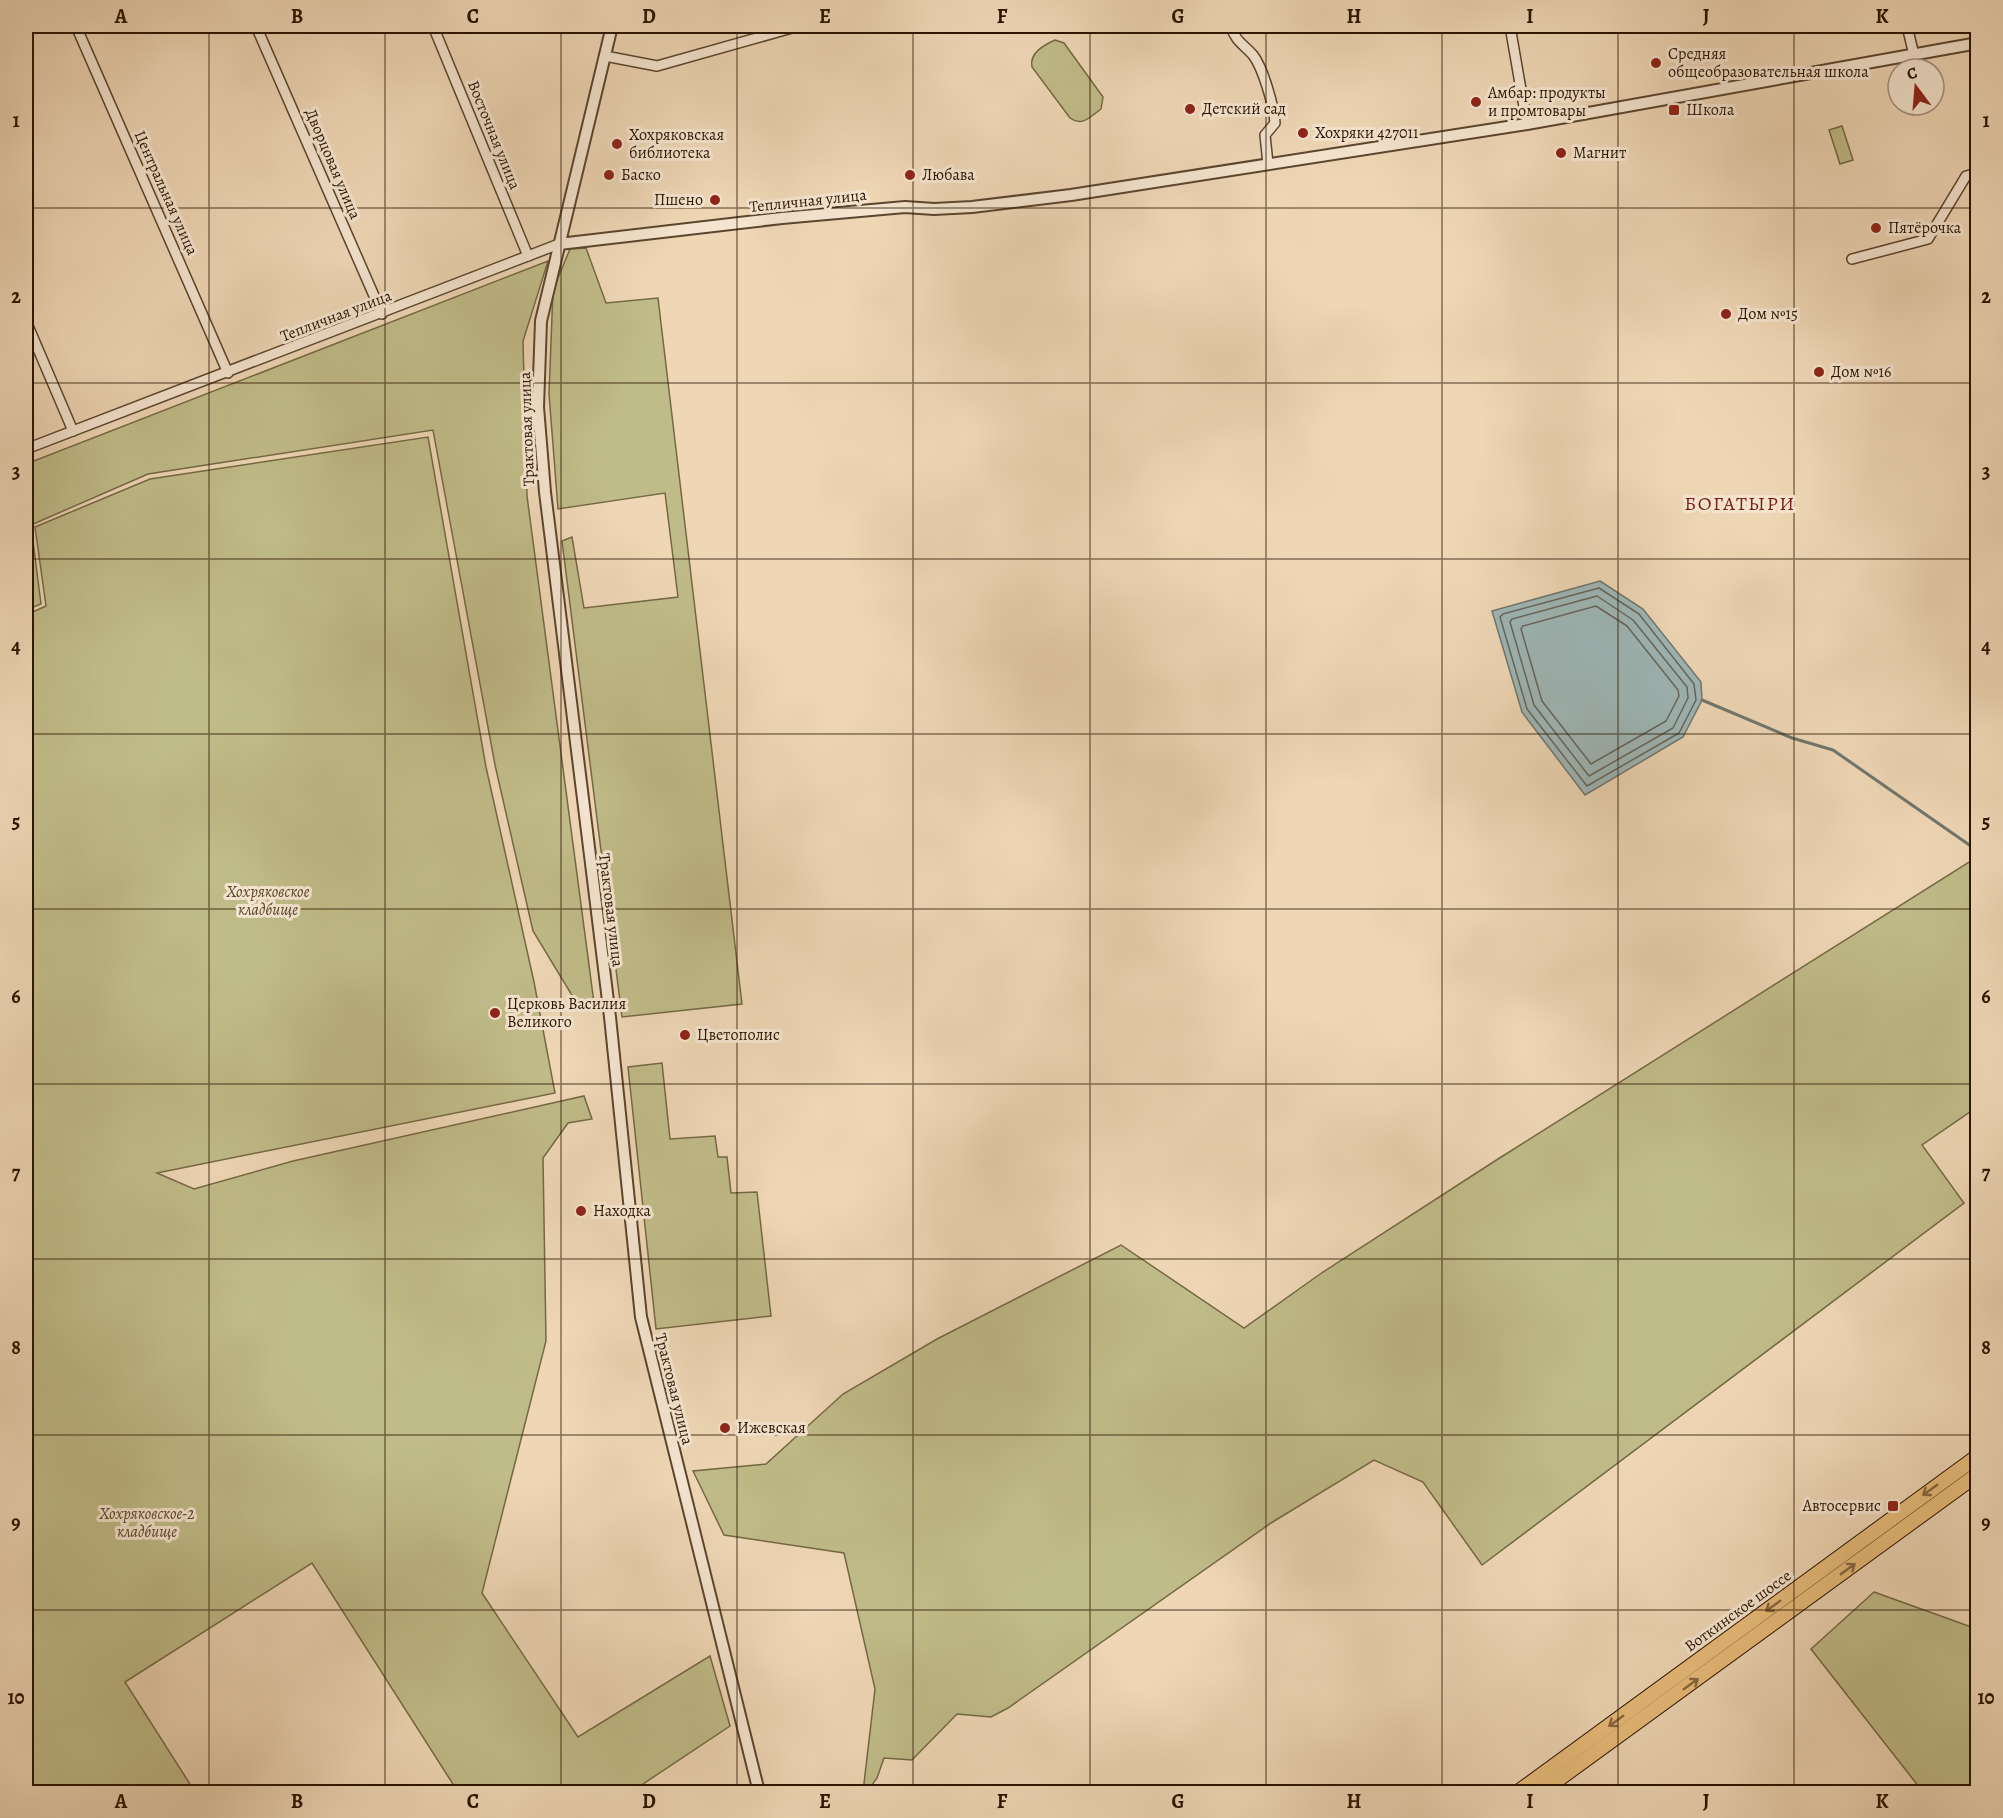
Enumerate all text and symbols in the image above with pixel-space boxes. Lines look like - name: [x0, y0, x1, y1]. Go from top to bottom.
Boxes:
- text: A: [114, 3, 128, 30]
- text: B: [291, 3, 303, 30]
- text: C: [467, 3, 479, 30]
- text: D: [642, 3, 656, 30]
- text: E: [819, 3, 831, 30]
- text: F: [997, 3, 1008, 30]
- text: G: [1171, 3, 1185, 30]
- text: H: [1347, 3, 1362, 30]
- text: I: [1526, 3, 1534, 30]
- text: J: [1703, 3, 1710, 30]
- text: K: [1875, 3, 1889, 30]
- place label: Средняя общеобразовательная школа: [1668, 43, 1869, 83]
- marker: Средняя общеобразовательная школа: [1649, 56, 1663, 70]
- north arrow: [1886, 57, 1946, 117]
- text: С: [1904, 62, 1920, 85]
- street label: Восточная улица: [462, 77, 526, 193]
- place label: Амбар: продукты и промтовары: [1487, 82, 1606, 122]
- marker: Амбар: продукты и промтовары: [1469, 95, 1483, 109]
- place label: Детский сад: [1202, 98, 1286, 120]
- place label: Школа: [1686, 99, 1735, 121]
- marker: Детский сад: [1183, 102, 1197, 116]
- marker: Школа: [1667, 103, 1681, 117]
- street label: Дворцовая улица: [300, 105, 366, 223]
- text: 1: [12, 107, 20, 134]
- text: 1: [1982, 107, 1990, 134]
- place label: Хохряки 427011: [1315, 122, 1419, 144]
- place label: Хохряковская библиотека: [629, 124, 724, 164]
- marker: Хохряки 427011: [1296, 126, 1310, 140]
- street label: Центральная улица: [129, 127, 204, 259]
- marker: Хохряковская библиотека: [610, 137, 624, 151]
- place label: Магнит: [1573, 142, 1626, 164]
- marker: Магнит: [1554, 146, 1568, 160]
- place label: Баско: [621, 164, 661, 186]
- place label: Любава: [922, 164, 975, 186]
- marker: Баско: [602, 168, 616, 182]
- marker: Любава: [903, 168, 917, 182]
- street label: Тепличная улица: [748, 184, 868, 218]
- place label: Пшено: [654, 189, 703, 211]
- marker: Пшено: [708, 193, 722, 207]
- place label: Пятёрочка: [1888, 217, 1962, 239]
- marker: Пятёрочка: [1869, 221, 1883, 235]
- text: 2: [11, 283, 21, 310]
- text: 2: [1981, 283, 1991, 310]
- street label: Тепличная улица: [277, 284, 395, 347]
- place label: Дом №15: [1738, 303, 1798, 325]
- marker: Дом №15: [1719, 307, 1733, 321]
- place label: Дом №16: [1831, 361, 1891, 383]
- marker: Дом №16: [1812, 365, 1826, 379]
- street label: Трактовая улица: [514, 371, 540, 486]
- text: 3: [12, 458, 20, 485]
- text: 3: [1982, 458, 1990, 485]
- district label: БОГАТЫРИ: [1684, 490, 1796, 517]
- text: 4: [11, 633, 21, 660]
- text: 4: [1981, 633, 1991, 660]
- text: 5: [12, 808, 20, 835]
- text: 5: [1982, 808, 1990, 835]
- street label: Трактовая улица: [593, 852, 629, 969]
- park label: Хохряковское кладбище: [226, 881, 310, 921]
- text: 6: [11, 983, 21, 1010]
- text: 6: [1981, 983, 1991, 1010]
- place label: Церковь Василия Великого: [507, 993, 626, 1033]
- marker: Церковь Василия Великого: [488, 1006, 502, 1020]
- place label: Цветополис: [697, 1024, 780, 1046]
- marker: Цветополис: [678, 1028, 692, 1042]
- text: 7: [12, 1159, 21, 1186]
- text: 7: [1982, 1159, 1991, 1186]
- place label: Находка: [593, 1200, 652, 1222]
- marker: Находка: [574, 1204, 588, 1218]
- street label: Трактовая улица: [650, 1331, 699, 1448]
- text: 8: [11, 1334, 21, 1361]
- text: 8: [1981, 1334, 1991, 1361]
- place label: Ижевская: [737, 1417, 806, 1439]
- marker: Ижевская: [718, 1421, 732, 1435]
- one-way arrow: [1923, 1484, 1939, 1496]
- place label: Автосервис: [1802, 1495, 1881, 1517]
- marker: Автосервис: [1886, 1499, 1900, 1513]
- park label: Хохряковское-2 кладбище: [98, 1503, 195, 1543]
- text: 9: [11, 1509, 21, 1536]
- text: 9: [1981, 1509, 1991, 1536]
- one-way arrow: [1839, 1563, 1855, 1575]
- street label: Воткинское шоссе: [1680, 1565, 1796, 1657]
- one-way arrow: [1765, 1599, 1781, 1612]
- one-way arrow: [1682, 1678, 1698, 1690]
- text: 10: [7, 1684, 25, 1711]
- text: 10: [1977, 1684, 1995, 1711]
- one-way arrow: [1608, 1715, 1624, 1727]
- text: A: [114, 1788, 128, 1815]
- text: B: [291, 1788, 303, 1815]
- text: C: [467, 1788, 479, 1815]
- text: D: [642, 1788, 656, 1815]
- text: E: [819, 1788, 831, 1815]
- text: F: [997, 1788, 1008, 1815]
- text: G: [1171, 1788, 1185, 1815]
- text: H: [1347, 1788, 1362, 1815]
- text: I: [1526, 1788, 1534, 1815]
- text: J: [1703, 1788, 1710, 1815]
- text: K: [1875, 1788, 1889, 1815]

